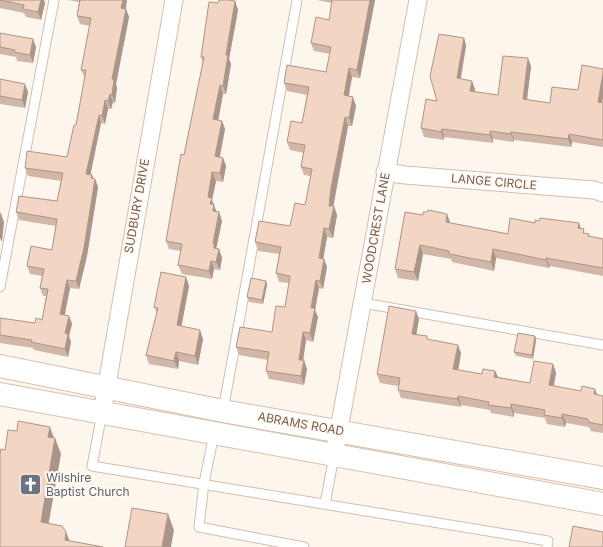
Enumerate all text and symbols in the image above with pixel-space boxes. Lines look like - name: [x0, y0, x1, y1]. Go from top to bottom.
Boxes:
- street label: SUDBURY DRIVE: [121, 157, 152, 255]
- street label: LANGE CIRCLE: [450, 170, 538, 193]
- street label: WOODCREST LANE: [358, 171, 393, 285]
- street label: ABRAMS ROAD: [257, 409, 345, 438]
- place label: Wilshire Baptist Church: [46, 470, 130, 499]
- church icon: Wilshire Baptist Church: [17, 472, 43, 498]

